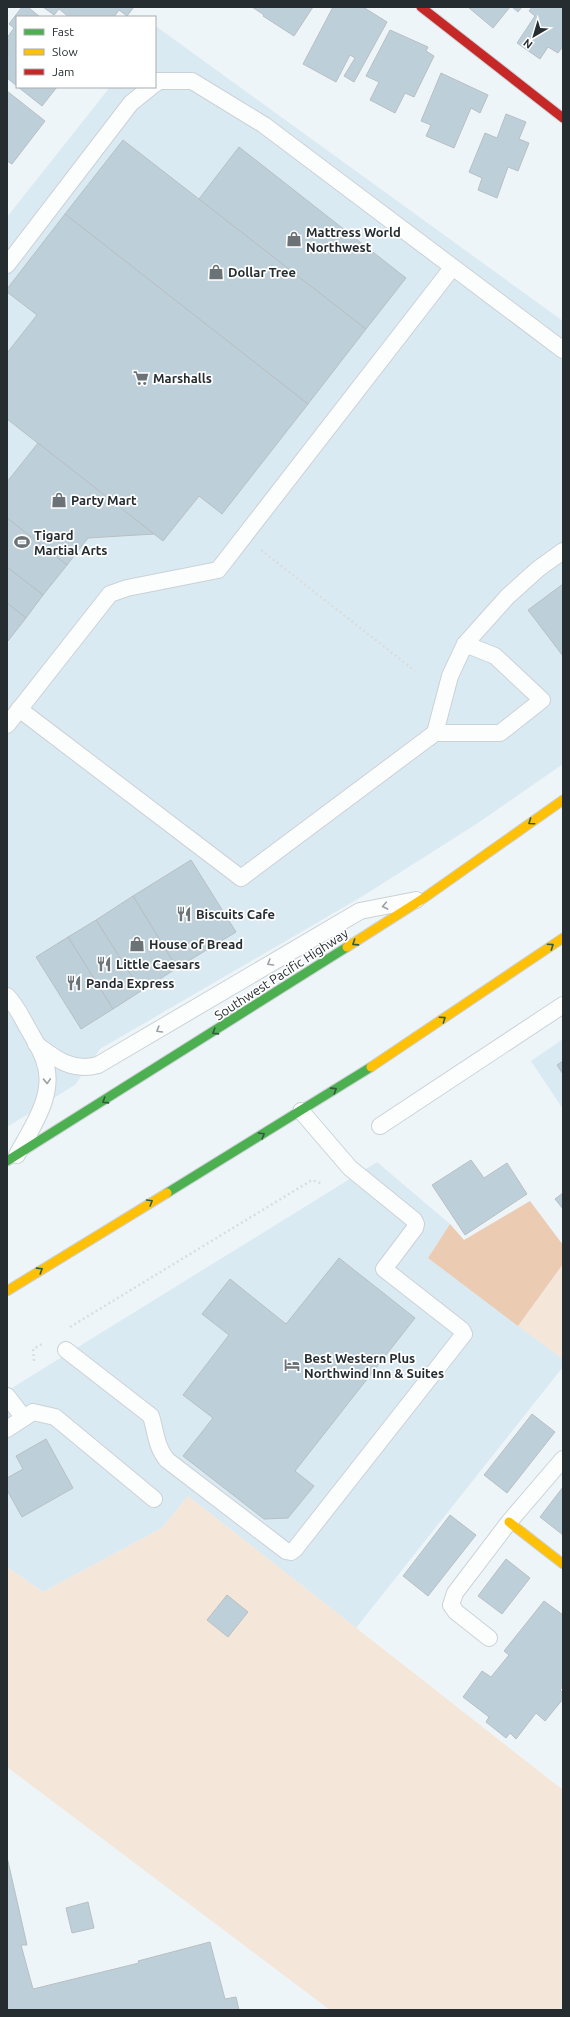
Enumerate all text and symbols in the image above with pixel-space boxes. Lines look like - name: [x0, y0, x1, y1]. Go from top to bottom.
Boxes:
- legend: [16, 16, 156, 88]
- north arrow: [514, 16, 554, 56]
- text: Fast: [52, 25, 74, 38]
- text: N: [521, 37, 535, 51]
- text: Slow: [52, 45, 78, 58]
- text: Jam: [52, 65, 74, 78]
- place label: Mattress World Northwest: [306, 225, 401, 254]
- shop icon: Mattress World Northwest: [285, 230, 303, 248]
- shop icon: Dollar Tree: [207, 263, 225, 281]
- place label: Dollar Tree: [228, 265, 296, 279]
- supermarket icon: Marshalls: [132, 369, 150, 387]
- place label: Marshalls: [153, 371, 212, 385]
- shop icon: Party Mart: [50, 491, 68, 509]
- place label: Party Mart: [71, 493, 137, 507]
- place label: Tigard Martial Arts: [34, 528, 108, 557]
- sports icon: Tigard Martial Arts: [13, 533, 31, 551]
- one-way arrow: [528, 817, 535, 825]
- one-way arrow: [382, 901, 389, 909]
- restaurant icon: Biscuits Cafe: [175, 905, 193, 923]
- place label: Biscuits Cafe: [196, 907, 275, 921]
- street label: Southwest Pacific Highway: [212, 926, 350, 1022]
- shop icon: House of Bread: [128, 935, 146, 953]
- place label: House of Bread: [149, 937, 243, 951]
- one-way arrow: [352, 938, 359, 945]
- one-way arrow: [547, 943, 554, 951]
- restaurant icon: Little Caesars: [95, 955, 113, 973]
- place label: Little Caesars: [116, 957, 200, 971]
- one-way arrow: [267, 958, 274, 966]
- restaurant icon: Panda Express: [65, 974, 83, 992]
- place label: Panda Express: [86, 976, 174, 990]
- one-way arrow: [439, 1017, 446, 1024]
- one-way arrow: [156, 1026, 163, 1033]
- one-way arrow: [212, 1027, 219, 1035]
- one-way arrow: [43, 1078, 51, 1084]
- one-way arrow: [330, 1087, 337, 1095]
- one-way arrow: [102, 1096, 109, 1103]
- one-way arrow: [258, 1132, 265, 1139]
- one-way arrow: [146, 1199, 153, 1206]
- one-way arrow: [36, 1268, 43, 1275]
- place label: Best Western Plus Northwind Inn & Suites: [304, 1351, 444, 1380]
- hotel icon: Best Western Plus Northwind Inn & Suites: [283, 1356, 301, 1374]

